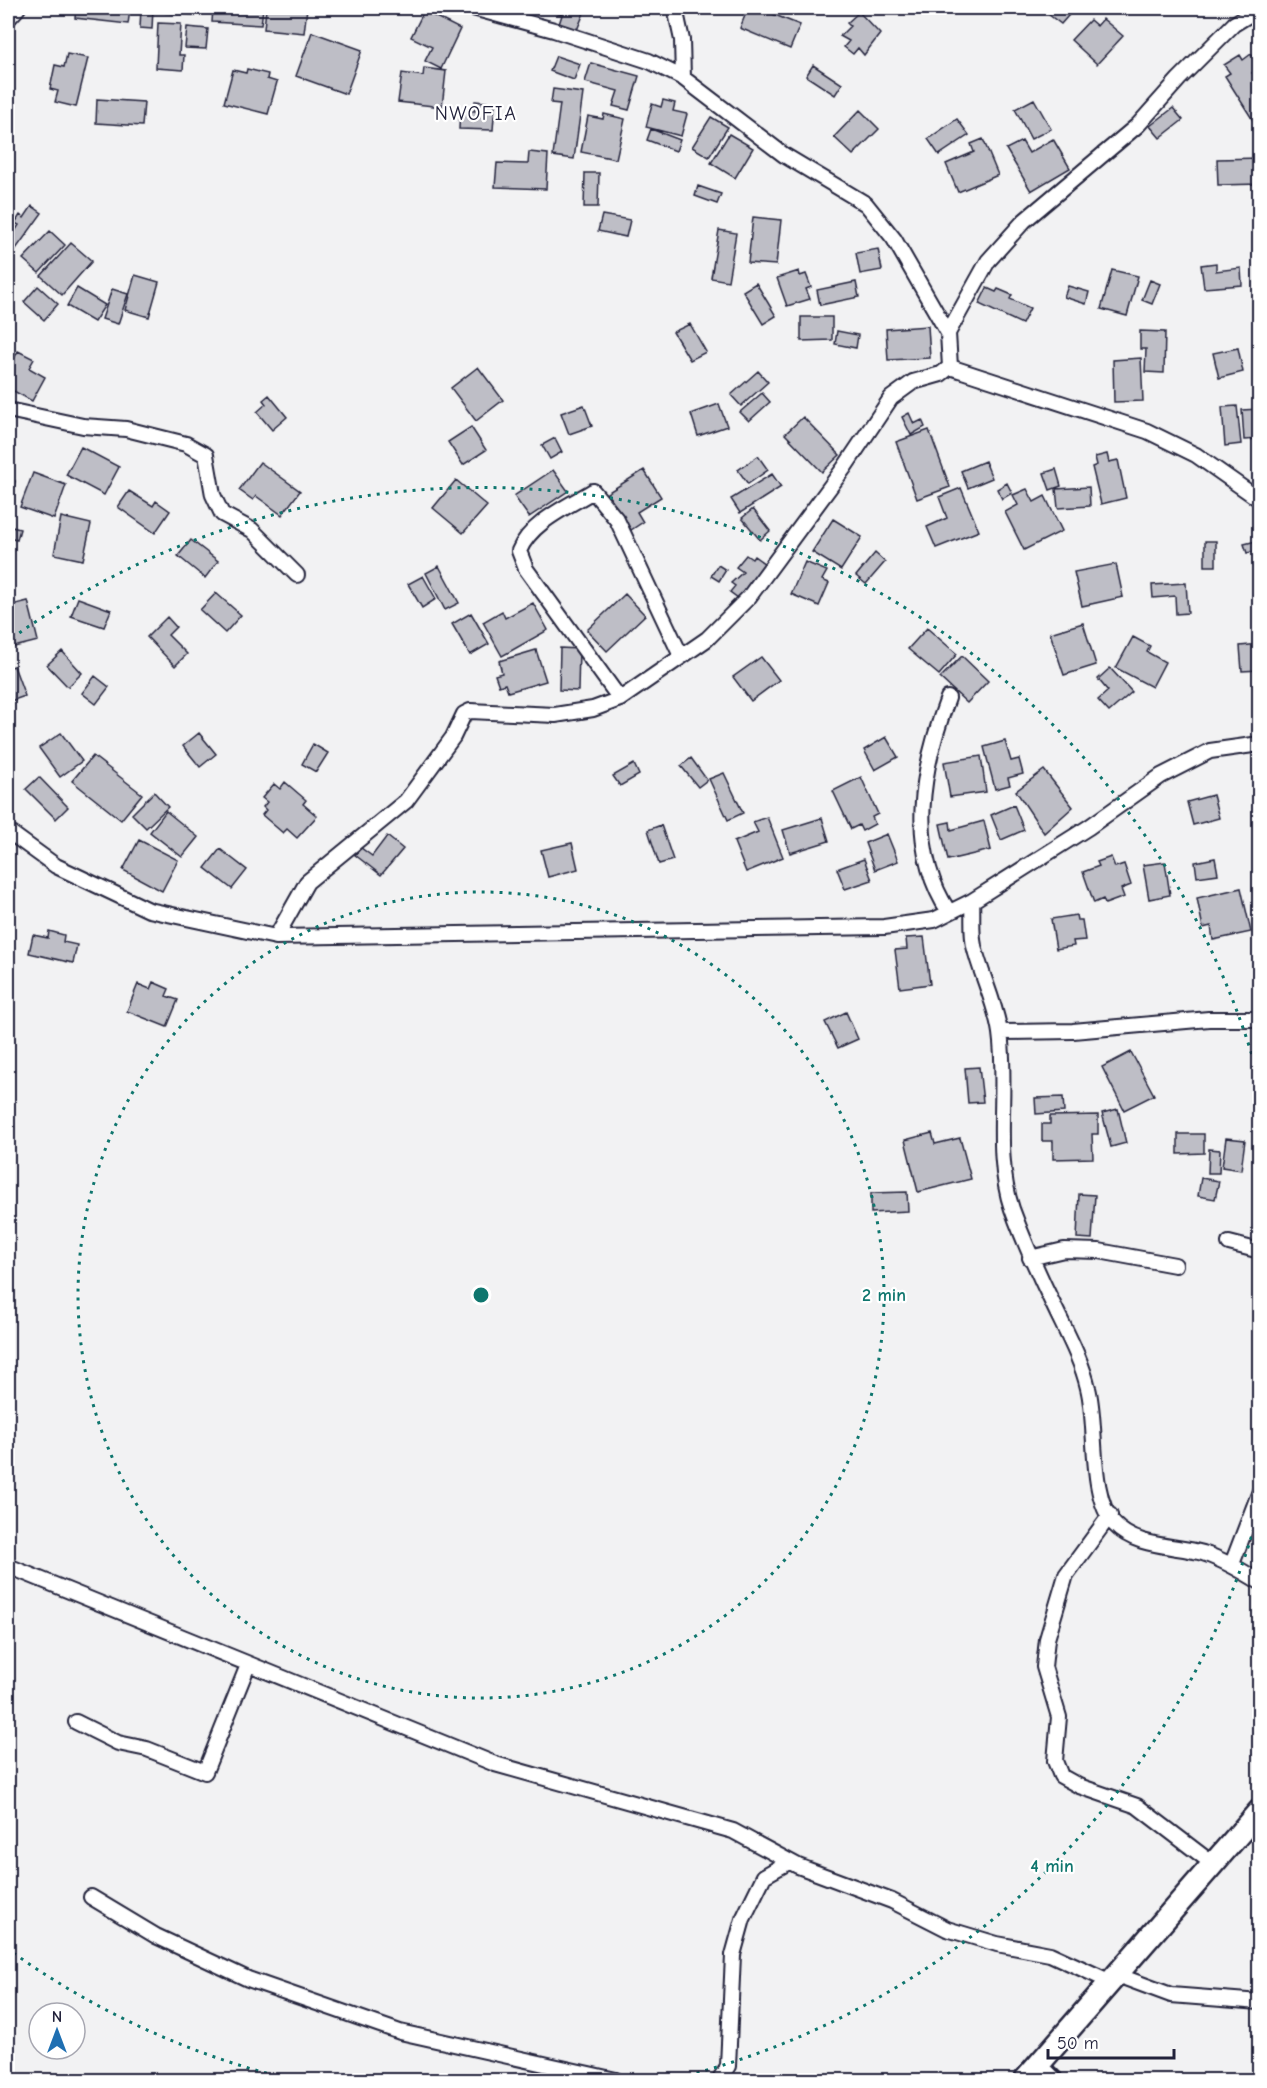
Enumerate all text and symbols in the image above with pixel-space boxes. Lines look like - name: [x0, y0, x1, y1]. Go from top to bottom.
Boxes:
- district label: NWOFIA: [435, 102, 517, 125]
- centre of rings: [471, 1285, 491, 1305]
- text: 2 min: [862, 1285, 906, 1306]
- text: 4 min: [1030, 1856, 1074, 1877]
- north arrow: [27, 2001, 87, 2061]
- text: N: [52, 2008, 62, 2026]
- scale bar: [1048, 2022, 1174, 2060]
- text: 50 m: [1057, 2033, 1099, 2054]

